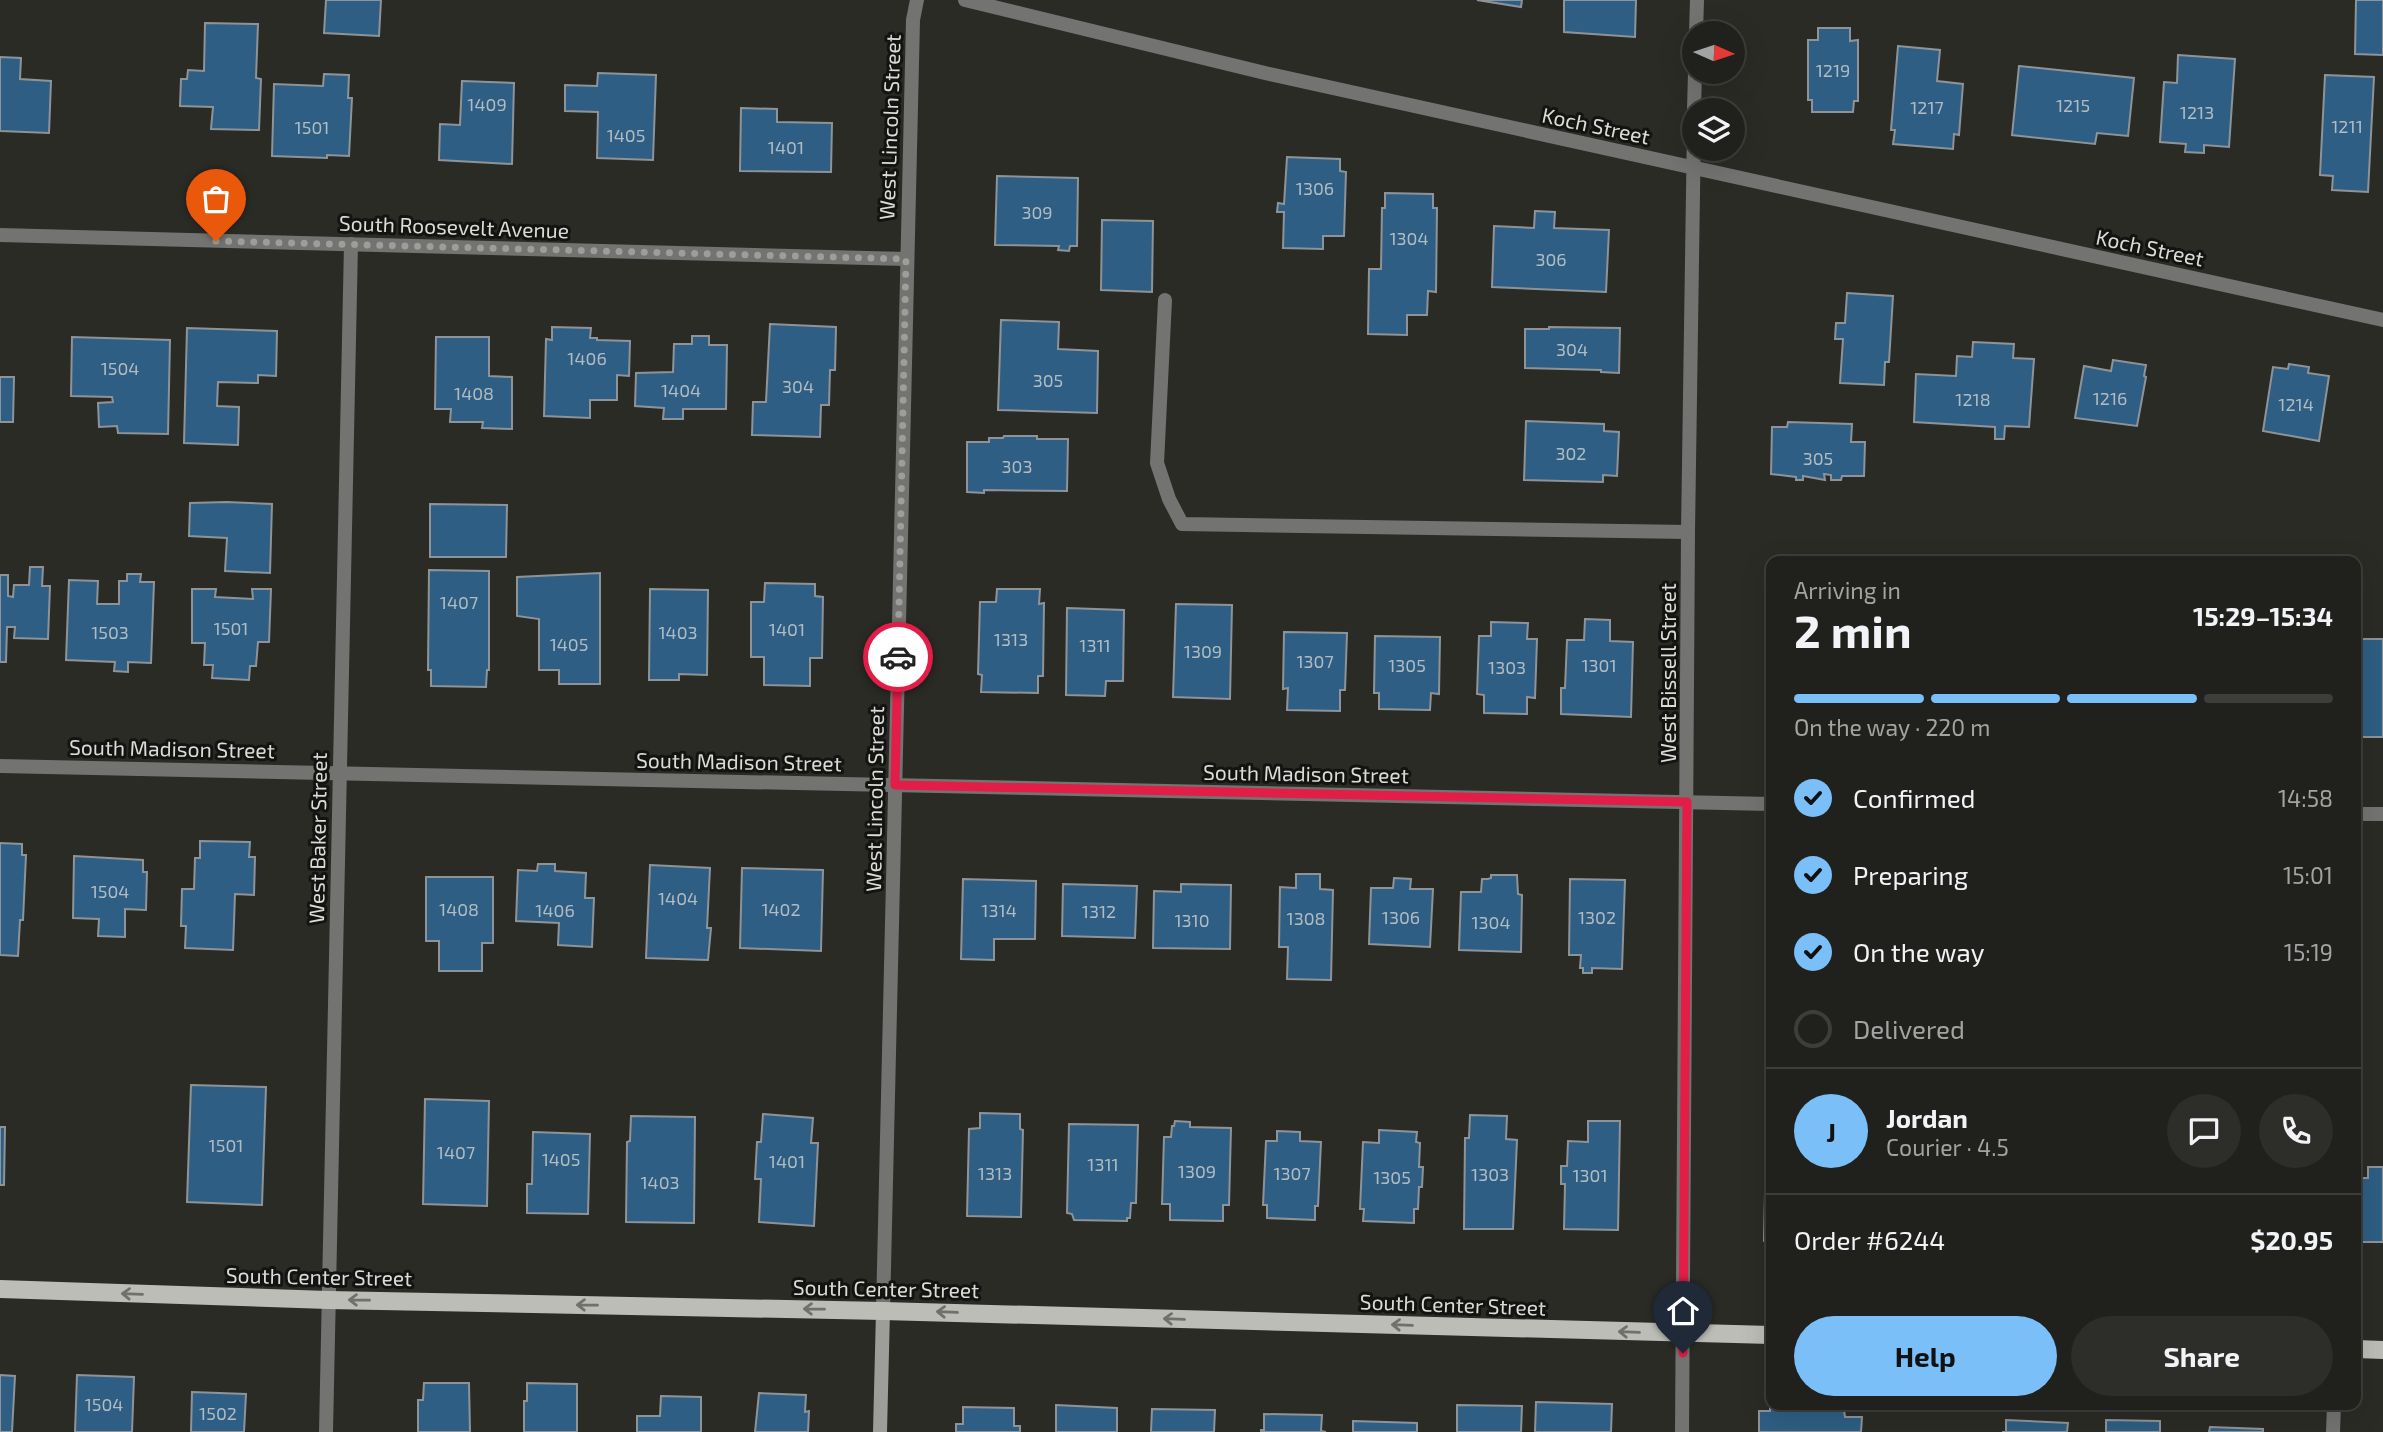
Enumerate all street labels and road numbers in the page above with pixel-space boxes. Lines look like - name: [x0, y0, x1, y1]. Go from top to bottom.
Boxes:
- street label: West Lincoln Street: [873, 34, 905, 220]
- street label: Koch Street: [1540, 101, 1652, 149]
- street label: South Roosevelt Avenue: [339, 209, 569, 243]
- street label: Koch Street: [2094, 223, 2206, 271]
- street label: West Bissell Street: [1655, 583, 1680, 763]
- street label: West Lincoln Street: [860, 706, 888, 892]
- street label: South Madison Street: [69, 734, 275, 762]
- street label: South Madison Street: [636, 747, 842, 775]
- street label: West Baker Street: [303, 752, 331, 924]
- street label: South Madison Street: [1203, 759, 1409, 787]
- street label: South Center Street: [226, 1262, 412, 1290]
- street label: South Center Street: [793, 1274, 979, 1302]
- street label: South Center Street: [1359, 1288, 1547, 1320]

